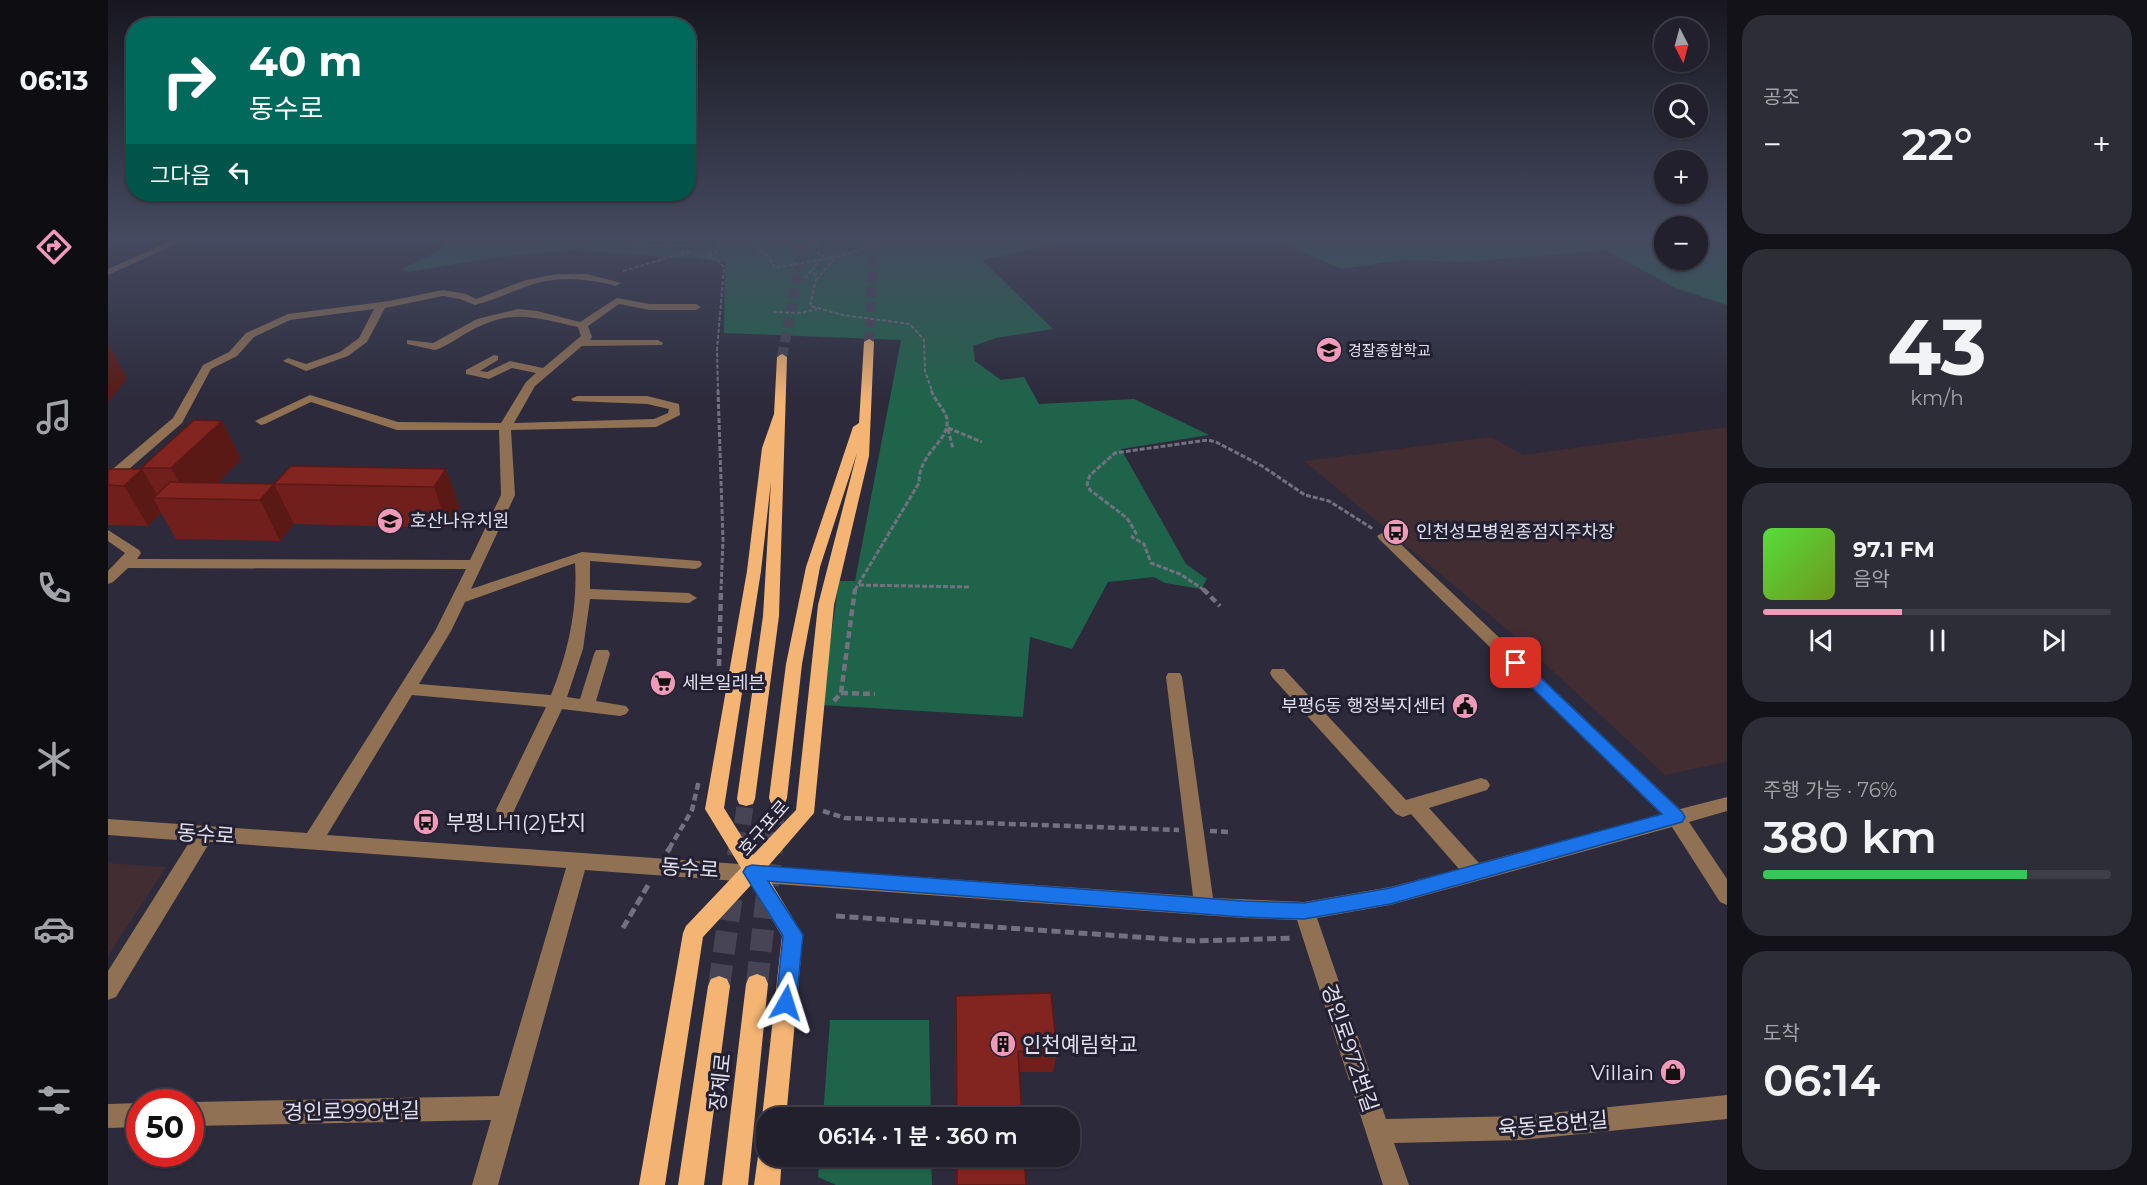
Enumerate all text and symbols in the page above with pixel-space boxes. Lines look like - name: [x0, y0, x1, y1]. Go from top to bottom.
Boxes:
- north arrow: [1654, 18, 1708, 72]
- map controls: [1654, 18, 1708, 270]
- text: 40 m: [249, 35, 362, 87]
- icon: right: [150, 42, 228, 120]
- text: 06:13: [19, 64, 89, 97]
- button: search: [1654, 84, 1708, 138]
- text: 공조: [1763, 85, 1800, 109]
- text: 동수로: [249, 92, 324, 125]
- text: 22°: [1901, 116, 1973, 171]
- text: −: [1763, 124, 1782, 164]
- text: +: [2092, 124, 2111, 164]
- button: +: [1654, 150, 1708, 204]
- icon: left: [223, 156, 256, 189]
- text: 그다음: [150, 162, 211, 189]
- button: −: [1654, 216, 1708, 270]
- icon: directions: [33, 226, 75, 268]
- text: 43: [1887, 299, 1987, 395]
- school or university icon: 경잘종합학교: [1314, 335, 1344, 365]
- place label: 경잘종합학교: [1348, 341, 1431, 360]
- text: km/h: [1910, 386, 1964, 410]
- icon: music: [33, 396, 75, 438]
- school or university icon: 호산나유치원: [375, 506, 405, 536]
- place label: 호산나유치원: [410, 510, 509, 532]
- bus stop icon: 인천성모병원종점지주차장: [1381, 517, 1411, 547]
- place label: 인천성모병원종점지주차장: [1416, 521, 1615, 543]
- text: 97.1 FM: [1853, 536, 1935, 563]
- icon: phone: [33, 567, 75, 609]
- text: 음악: [1853, 567, 1890, 591]
- icon: previous: [1805, 624, 1838, 657]
- icon: pause: [1921, 624, 1954, 657]
- icon: next: [2037, 624, 2070, 657]
- pin: [1490, 637, 1541, 688]
- icon: arrive: [1499, 646, 1532, 679]
- supermarket icon: 세븐일레븐: [648, 668, 678, 698]
- place label: 세븐일레븐: [682, 672, 765, 694]
- public building icon: 부평6동 행정복지센터: [1450, 691, 1480, 721]
- place label: 부평6동 행정복지센터: [1281, 695, 1446, 717]
- icon: climate: [33, 738, 75, 780]
- text: 주행 가능 · 76%: [1763, 778, 1897, 802]
- street label: 호구포로: [734, 796, 794, 860]
- bus stop icon: 부평LH1(2)단지: [411, 807, 441, 837]
- text: 380 km: [1763, 809, 1937, 864]
- place label: 부평LH1(2)단지: [446, 810, 586, 835]
- street label: 동수로: [176, 820, 236, 848]
- street label: 동수로: [660, 854, 720, 882]
- icon: car: [33, 908, 75, 950]
- position arrow: [754, 971, 818, 1035]
- street label: 경인로972번길: [1316, 981, 1384, 1115]
- text: 도착: [1763, 1021, 1800, 1045]
- building icon: 인천예림학교: [988, 1029, 1018, 1059]
- place label: 인천예림학교: [1022, 1032, 1138, 1057]
- street label: 장제로: [705, 1052, 735, 1112]
- text: 06:14: [1763, 1052, 1880, 1107]
- shop icon: Villain: [1658, 1057, 1688, 1087]
- place label: Villain: [1591, 1060, 1654, 1085]
- icon: filters: [33, 1079, 75, 1121]
- speed limit sign: 50: [126, 1089, 204, 1167]
- street label: 경인로990번길: [284, 1097, 420, 1125]
- street label: 육동로8번길: [1497, 1107, 1609, 1141]
- text: 06:14 · 1 분 · 360 m: [818, 1123, 1018, 1150]

